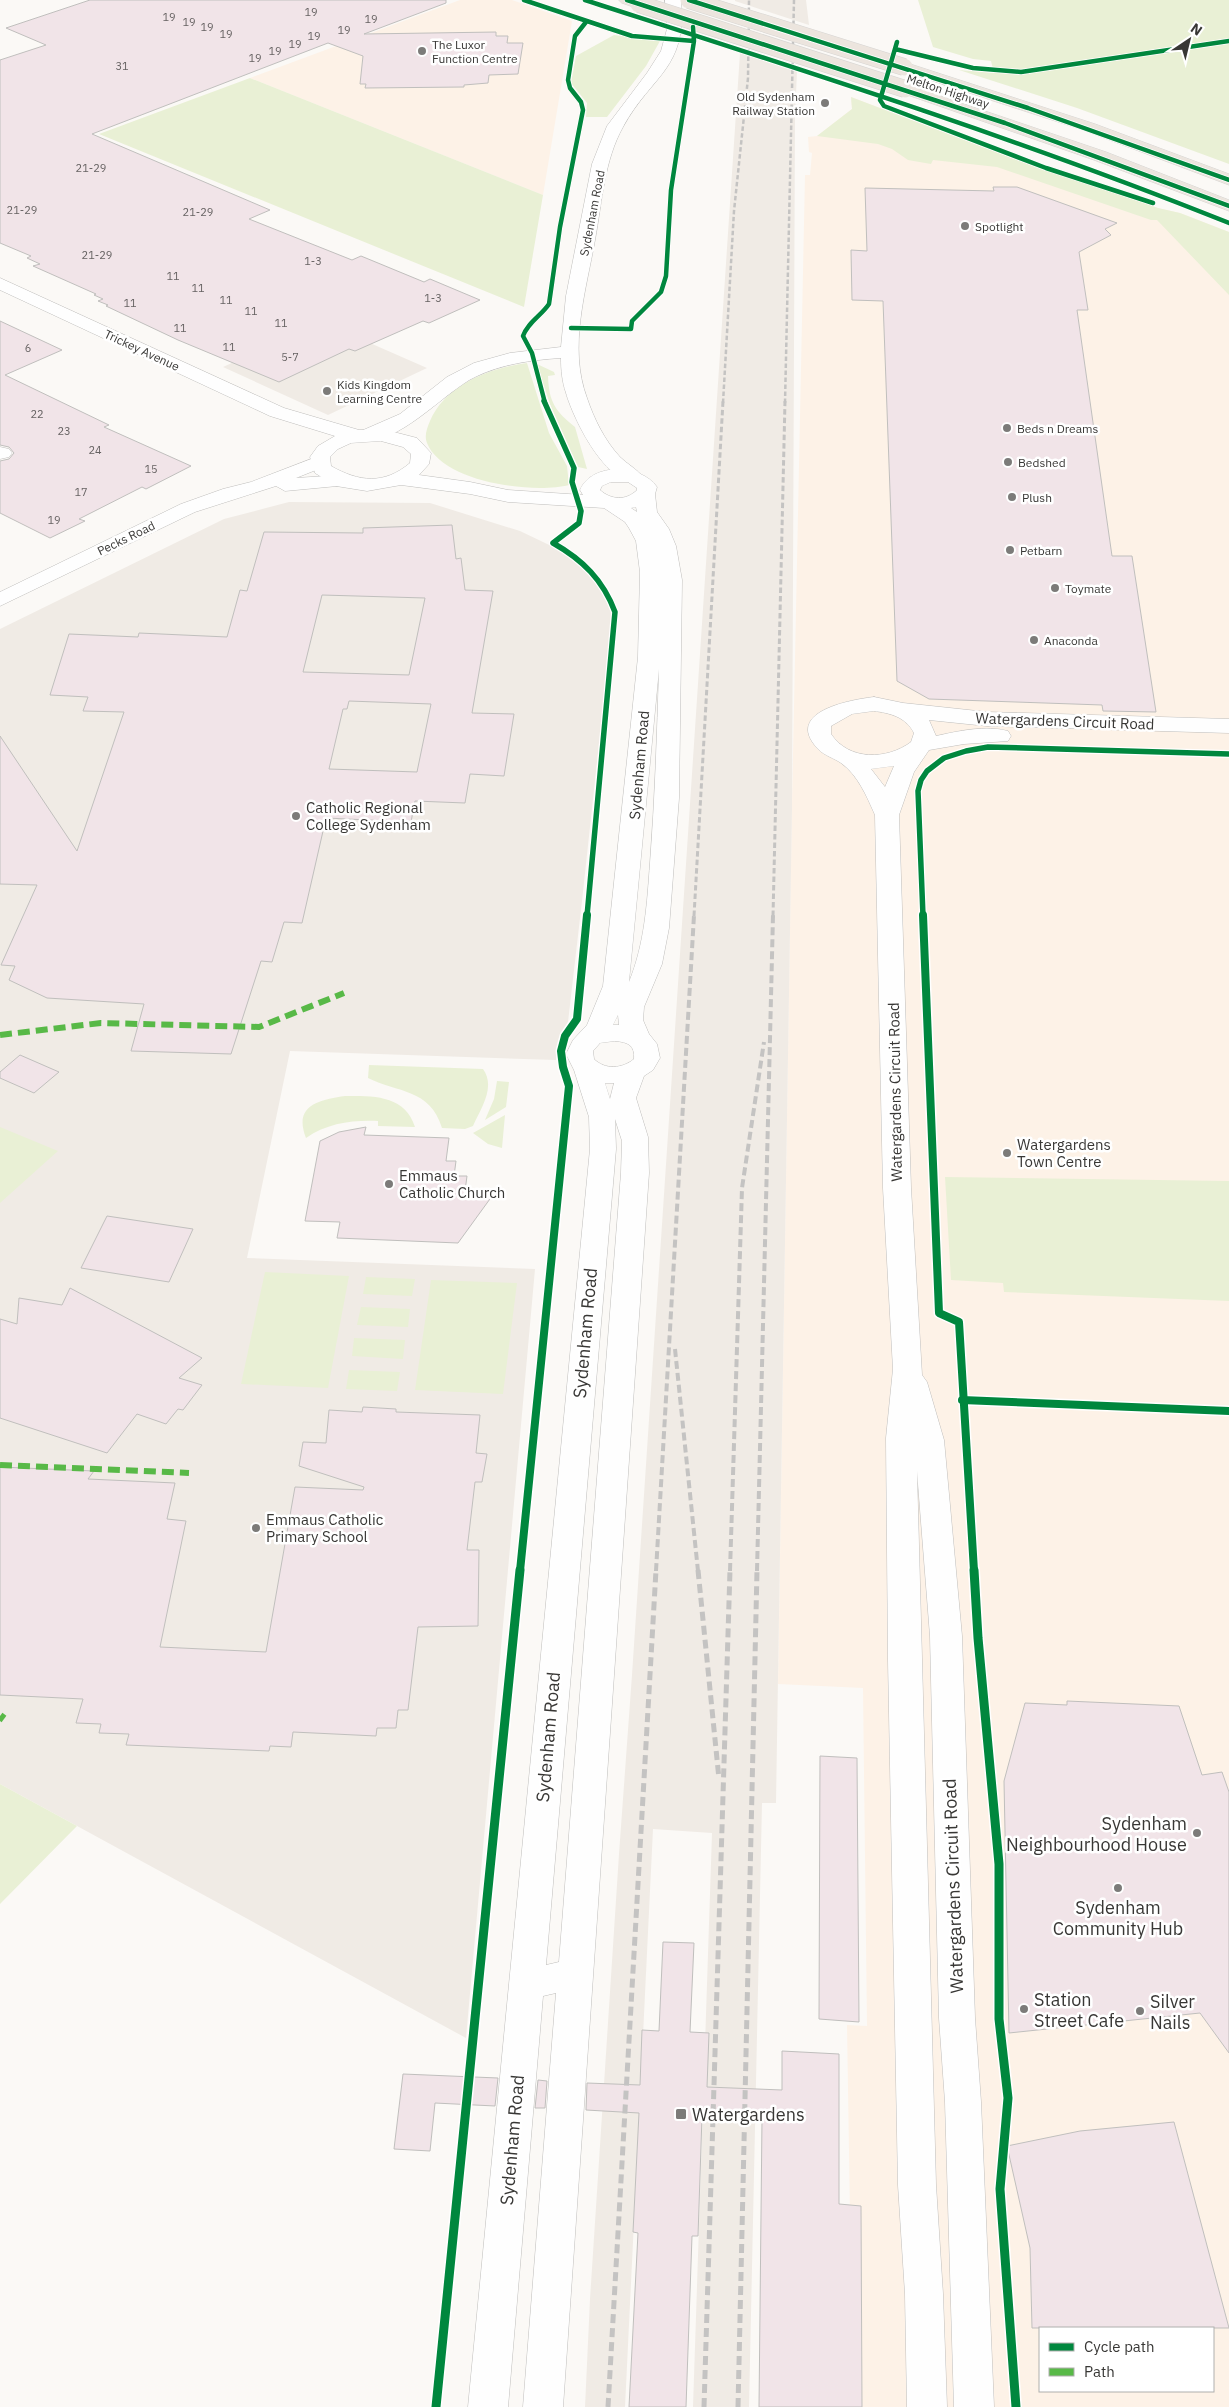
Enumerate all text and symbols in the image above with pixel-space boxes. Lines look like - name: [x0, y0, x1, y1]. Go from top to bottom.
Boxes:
- house number: 19: [304, 5, 318, 19]
- house number: 19: [162, 10, 176, 24]
- house number: 19: [364, 12, 378, 26]
- house number: 19: [182, 15, 196, 29]
- north arrow: [1164, 15, 1214, 65]
- text: N: [1187, 19, 1206, 40]
- house number: 19: [200, 20, 214, 34]
- house number: 19: [337, 23, 351, 37]
- house number: 19: [219, 27, 233, 41]
- house number: 19: [307, 29, 321, 43]
- house number: 19: [288, 37, 302, 51]
- place label: The Luxor Function Centre: [432, 37, 518, 66]
- house number: 19: [268, 44, 282, 58]
- marker: The Luxor Function Centre: [416, 45, 428, 57]
- house number: 19: [248, 51, 262, 65]
- house number: 31: [115, 59, 129, 73]
- street label: Melton Highway: [905, 71, 991, 111]
- place label: Old Sydenham Railway Station: [732, 89, 815, 118]
- marker: Old Sydenham Railway Station: [819, 97, 831, 109]
- house number: 21-29: [76, 161, 106, 175]
- street label: Sydenham Road: [576, 169, 608, 257]
- house number: 21-29: [7, 203, 37, 217]
- house number: 21-29: [183, 205, 213, 219]
- place label: Spotlight: [975, 219, 1024, 234]
- marker: Spotlight: [959, 220, 971, 232]
- house number: 21-29: [82, 248, 112, 262]
- house number: 1-3: [304, 254, 322, 268]
- house number: 11: [166, 269, 180, 283]
- house number: 11: [191, 281, 205, 295]
- house number: 1-3: [424, 291, 442, 305]
- house number: 11: [219, 293, 233, 307]
- house number: 11: [123, 296, 137, 310]
- house number: 11: [244, 304, 258, 318]
- house number: 11: [274, 316, 288, 330]
- house number: 11: [173, 321, 187, 335]
- street label: Trickey Avenue: [102, 326, 182, 374]
- house number: 11: [222, 340, 236, 354]
- house number: 6: [25, 341, 31, 355]
- house number: 5-7: [281, 350, 299, 364]
- place label: Kids Kingdom Learning Centre: [337, 377, 423, 406]
- marker: Kids Kingdom Learning Centre: [321, 385, 333, 397]
- house number: 22: [30, 407, 44, 421]
- place label: Beds n Dreams: [1017, 421, 1099, 436]
- marker: Beds n Dreams: [1001, 422, 1013, 434]
- house number: 23: [57, 424, 71, 438]
- house number: 24: [88, 443, 102, 457]
- place label: Bedshed: [1018, 455, 1066, 470]
- marker: Bedshed: [1002, 456, 1014, 468]
- house number: 15: [144, 462, 158, 476]
- house number: 17: [74, 485, 88, 499]
- place label: Plush: [1022, 490, 1052, 505]
- marker: Plush: [1006, 491, 1018, 503]
- house number: 19: [47, 513, 61, 527]
- street label: Pecks Road: [95, 518, 157, 558]
- place label: Petbarn: [1020, 543, 1062, 558]
- marker: Petbarn: [1004, 544, 1016, 556]
- place label: Toymate: [1065, 581, 1112, 596]
- marker: Toymate: [1049, 582, 1061, 594]
- place label: Anaconda: [1044, 633, 1098, 648]
- marker: Anaconda: [1028, 634, 1040, 646]
- street label: Watergardens Circuit Road: [975, 708, 1155, 734]
- street label: Sydenham Road: [625, 710, 653, 820]
- place label: Catholic Regional College Sydenham: [306, 798, 431, 834]
- marker: Catholic Regional College Sydenham: [290, 810, 302, 822]
- street label: Watergardens Circuit Road: [884, 1002, 906, 1182]
- place label: Watergardens Town Centre: [1017, 1135, 1111, 1171]
- marker: Watergardens Town Centre: [1001, 1147, 1013, 1159]
- place label: Emmaus Catholic Church: [399, 1166, 505, 1202]
- marker: Emmaus Catholic Church: [383, 1178, 395, 1190]
- street label: Sydenham Road: [568, 1267, 602, 1399]
- place label: Emmaus Catholic Primary School: [266, 1510, 384, 1546]
- marker: Emmaus Catholic Primary School: [250, 1522, 262, 1534]
- street label: Sydenham Road: [531, 1671, 565, 1803]
- street label: Watergardens Circuit Road: [938, 1778, 968, 1994]
- place label: Sydenham Neighbourhood House: [1006, 1812, 1187, 1856]
- marker: Sydenham Neighbourhood House: [1191, 1827, 1203, 1839]
- marker: Sydenham Community Hub: [1112, 1882, 1124, 1894]
- place label: Sydenham Community Hub: [1053, 1896, 1183, 1940]
- place label: Station Street Cafe: [1034, 1988, 1124, 2032]
- place label: Silver Nails: [1150, 1990, 1195, 2034]
- marker: Station Street Cafe: [1018, 2003, 1030, 2015]
- marker: Silver Nails: [1134, 2005, 1146, 2017]
- street label: Sydenham Road: [495, 2074, 529, 2206]
- place label: Watergardens: [692, 2103, 805, 2126]
- marker: Watergardens: [674, 2107, 688, 2121]
- legend: [1039, 2327, 1214, 2392]
- text: Cycle path: [1084, 2337, 1155, 2356]
- text: Path: [1084, 2362, 1115, 2381]

